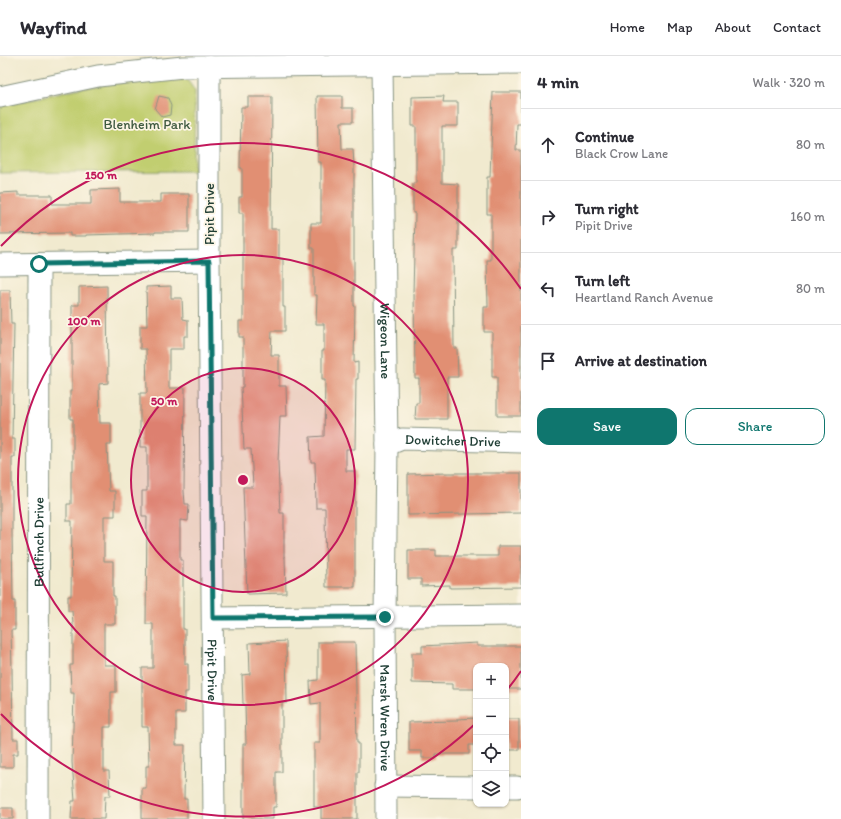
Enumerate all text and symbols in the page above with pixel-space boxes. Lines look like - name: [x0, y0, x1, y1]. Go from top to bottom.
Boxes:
- text: Wayfind: [20, 16, 87, 39]
- text: Home: [610, 19, 645, 36]
- text: Map: [667, 19, 693, 36]
- text: About: [715, 19, 751, 36]
- text: Contact: [773, 19, 821, 36]
- text: 4 min: [537, 72, 579, 92]
- text: Walk · 320 m: [753, 75, 825, 90]
- park label: Blenheim Park: [103, 116, 191, 133]
- text: Continue: [575, 128, 634, 146]
- icon: ahead: [537, 134, 559, 156]
- text: 80 m: [796, 137, 825, 152]
- text: Black Crow Lane: [575, 146, 668, 161]
- text: 150 m: [85, 168, 118, 182]
- street label: Pipit Drive: [201, 183, 218, 245]
- text: Turn right: [575, 200, 639, 218]
- icon: right: [537, 206, 559, 228]
- text: 160 m: [790, 209, 825, 224]
- text: Pipit Drive: [575, 218, 633, 233]
- route start: [30, 255, 48, 273]
- text: Turn left: [575, 272, 630, 290]
- icon: left: [537, 278, 559, 300]
- text: 80 m: [796, 281, 825, 296]
- text: Heartland Ranch Avenue: [575, 290, 713, 305]
- street label: Wigeon Lane: [377, 303, 395, 380]
- text: 100 m: [67, 314, 101, 328]
- icon: arrive: [537, 350, 559, 372]
- text: Arrive at destination: [575, 352, 707, 370]
- text: 50 m: [151, 394, 178, 408]
- button: Save: [537, 408, 677, 445]
- button: Share: [685, 408, 825, 445]
- street label: Dowitcher Drive: [405, 431, 501, 450]
- centre of rings: [236, 473, 250, 487]
- street label: Bullfinch Drive: [30, 497, 47, 587]
- route end: [376, 608, 394, 626]
- street label: Pipit Drive: [204, 639, 221, 701]
- map controls: [473, 663, 509, 807]
- button: +: [473, 663, 509, 699]
- street label: Marsh Wren Drive: [377, 664, 394, 772]
- button: −: [473, 699, 509, 735]
- button: locate: [473, 735, 509, 771]
- button: layers: [473, 771, 509, 807]

